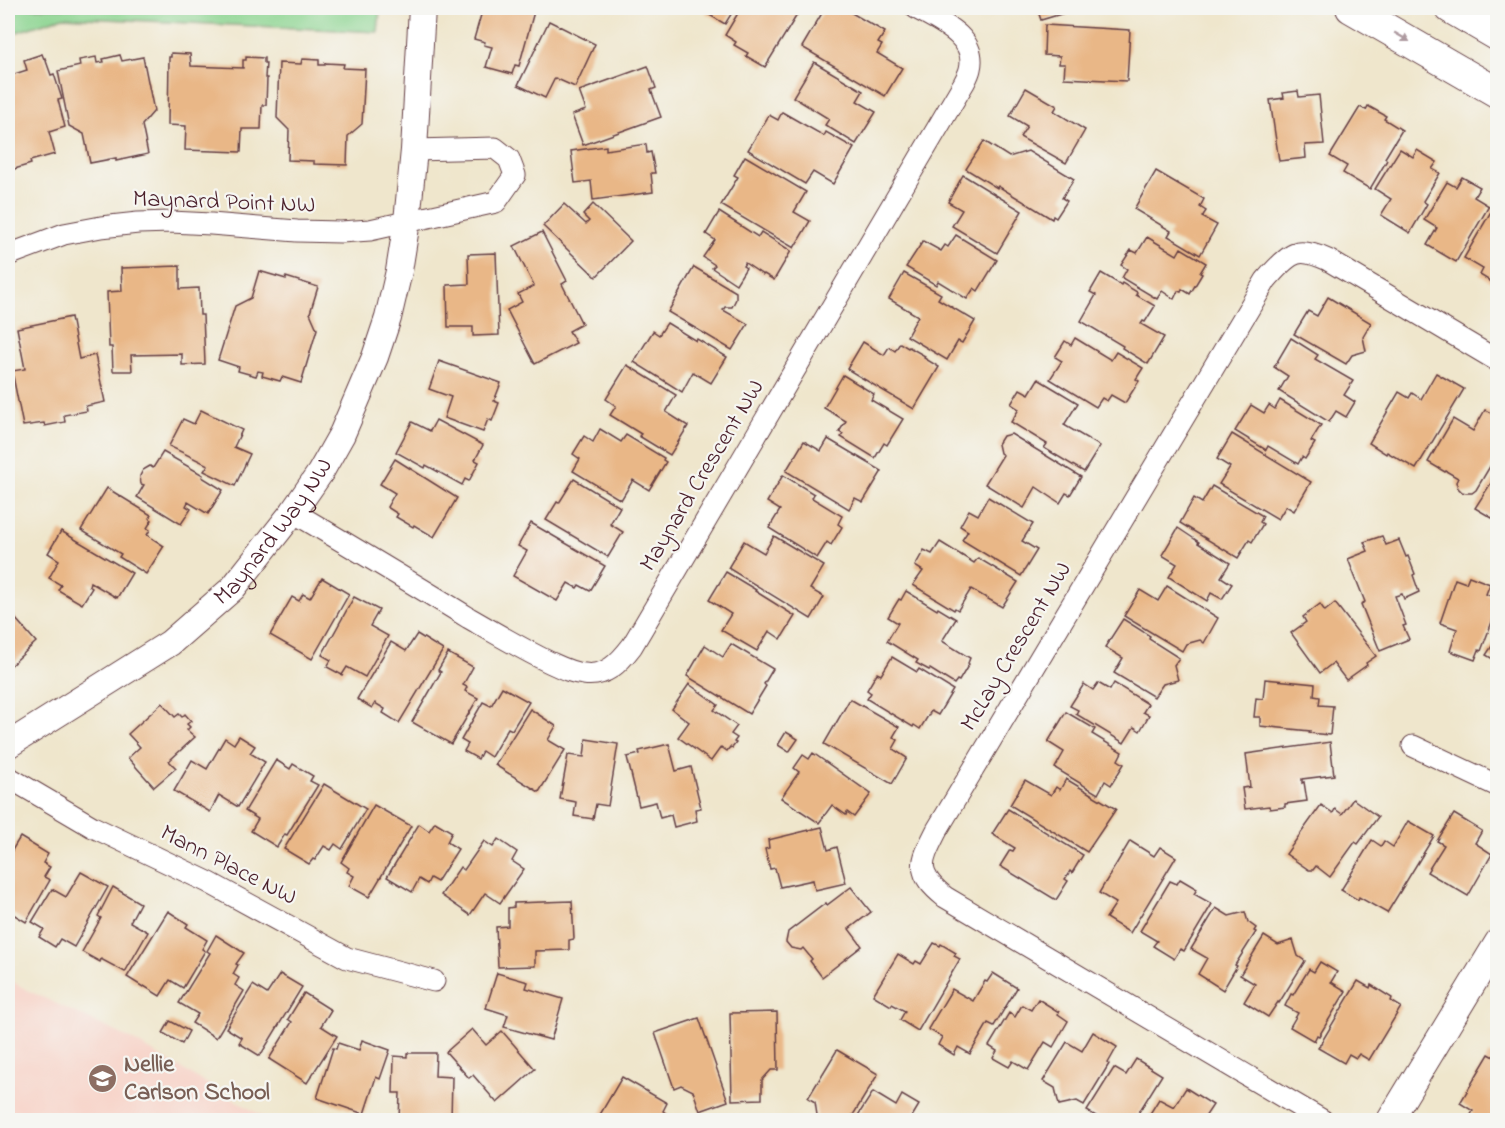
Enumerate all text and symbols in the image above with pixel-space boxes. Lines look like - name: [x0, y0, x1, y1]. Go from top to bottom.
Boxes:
- one-way arrow: [1394, 32, 1411, 42]
- street label: Maynard Point NW: [132, 182, 316, 225]
- street label: Maynard Crescent NW: [632, 373, 775, 579]
- street label: Maynard Way NW: [206, 452, 342, 615]
- street label: McLay Crescent NW: [953, 556, 1082, 739]
- street label: Mann Place NW: [154, 817, 302, 915]
- place label: Nellie Carlson School: [124, 1048, 270, 1111]
- school or university icon: Nellie Carlson School: [87, 1063, 119, 1095]

